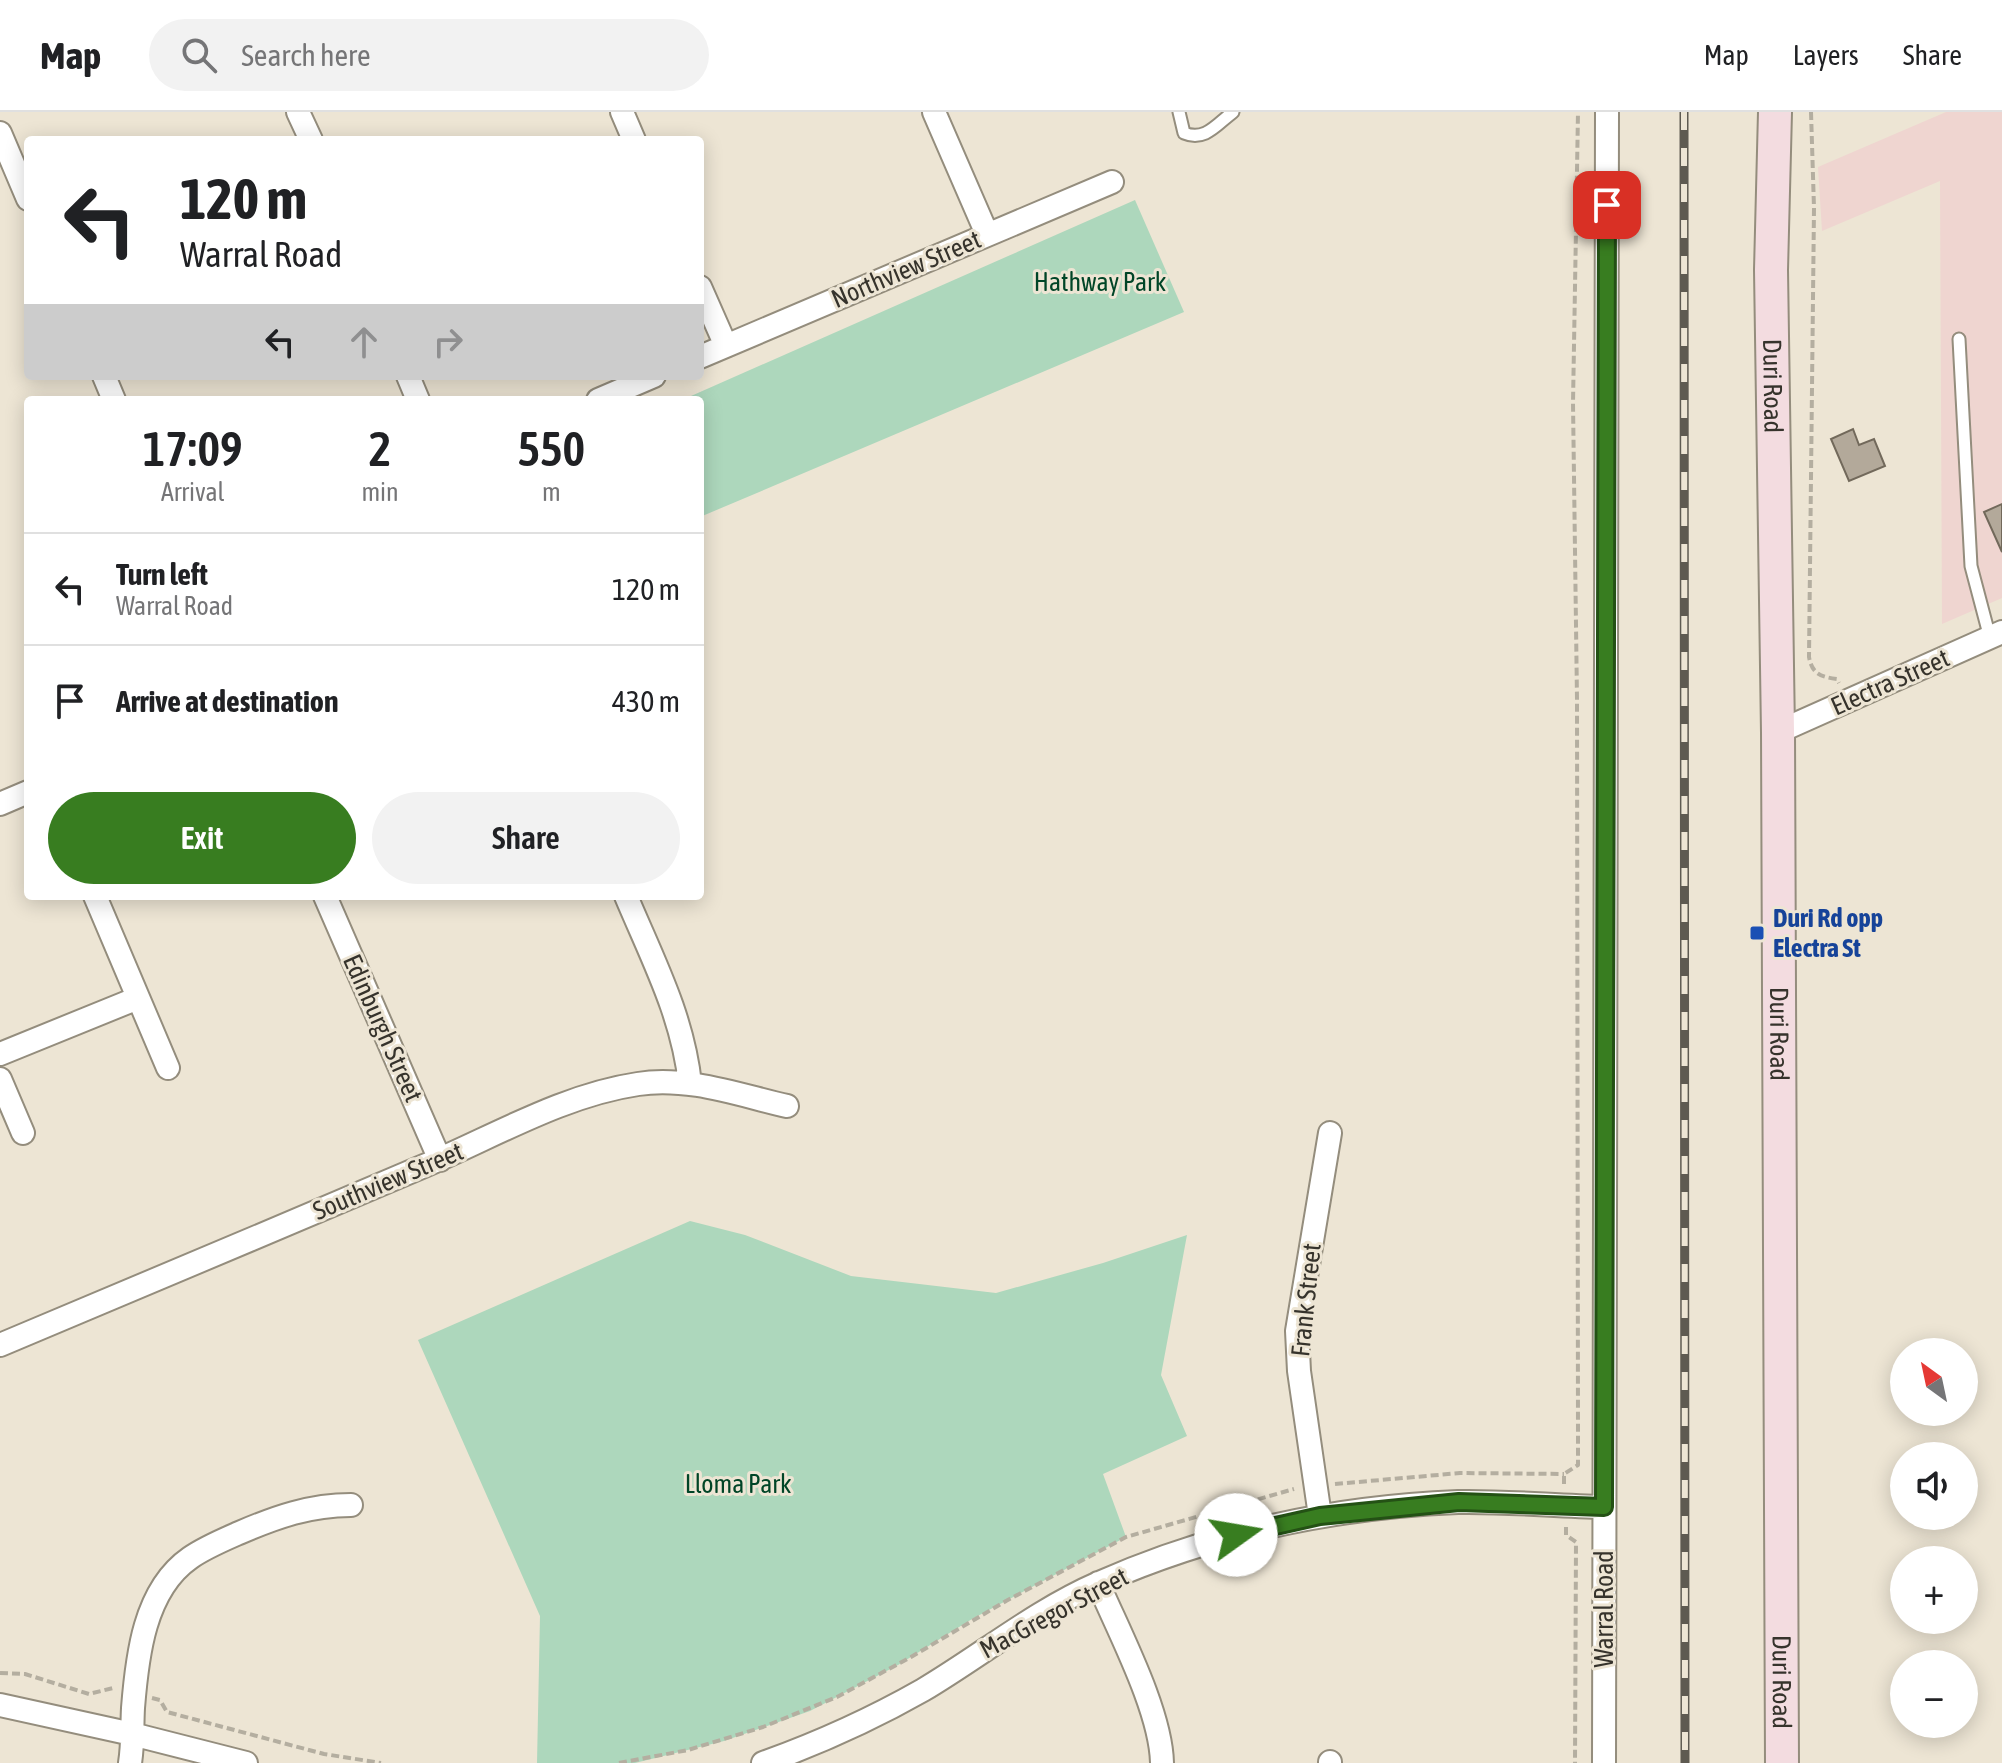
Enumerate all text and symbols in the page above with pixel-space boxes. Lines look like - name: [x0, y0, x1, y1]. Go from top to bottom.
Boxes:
- search box: [149, 19, 709, 91]
- icon: search: [177, 33, 221, 77]
- text: Map: [40, 34, 101, 77]
- text: Search here: [241, 38, 371, 72]
- text: Map: [1704, 39, 1749, 71]
- text: Layers: [1793, 39, 1859, 71]
- text: Share: [1903, 39, 1962, 71]
- text: 120 m: [180, 167, 307, 231]
- icon: left: [48, 168, 152, 272]
- pin: [1573, 171, 1641, 239]
- icon: arrive: [1585, 183, 1629, 227]
- street label: Northview Street: [827, 224, 985, 314]
- text: Warral Road: [180, 233, 342, 275]
- park label: Hathway Park: [1034, 267, 1166, 297]
- icon: left: [258, 320, 302, 364]
- icon: ahead: [342, 320, 386, 364]
- icon: right: [426, 320, 470, 364]
- street label: Duri Road: [1757, 339, 1788, 433]
- text: 17:09: [143, 421, 243, 476]
- text: 2: [369, 421, 391, 476]
- text: 550: [518, 421, 585, 476]
- text: Arrival: [161, 477, 224, 507]
- text: min: [361, 477, 399, 507]
- text: m: [542, 477, 561, 507]
- text: Turn left: [116, 557, 208, 591]
- icon: left: [48, 567, 92, 611]
- text: 120 m: [612, 572, 680, 606]
- text: Warral Road: [116, 591, 233, 621]
- street label: Electra Street: [1826, 643, 1954, 721]
- icon: arrive: [48, 679, 92, 723]
- text: Arrive at destination: [116, 684, 338, 718]
- text: 430 m: [612, 684, 680, 718]
- button: Exit: [48, 792, 356, 884]
- button: Share: [372, 792, 680, 884]
- place label: Duri Rd opp Electra St: [1773, 903, 1883, 963]
- marker: Duri Rd opp Electra St: [1748, 924, 1766, 942]
- street label: Edinburgh Street: [337, 950, 429, 1106]
- street label: Duri Road: [1764, 987, 1794, 1081]
- street label: Southview Street: [308, 1136, 468, 1226]
- street label: Frank Street: [1285, 1242, 1327, 1358]
- north arrow: [1890, 1338, 1978, 1426]
- map controls: [1890, 1338, 1978, 1738]
- button: sound: [1890, 1442, 1978, 1530]
- park label: Lloma Park: [685, 1469, 791, 1499]
- position arrow: [1194, 1493, 1278, 1577]
- button: +: [1890, 1546, 1978, 1634]
- street label: Warral Road: [1589, 1550, 1619, 1668]
- street label: MacGregor Street: [975, 1561, 1133, 1665]
- street label: Duri Road: [1767, 1635, 1797, 1729]
- button: −: [1890, 1650, 1978, 1738]

